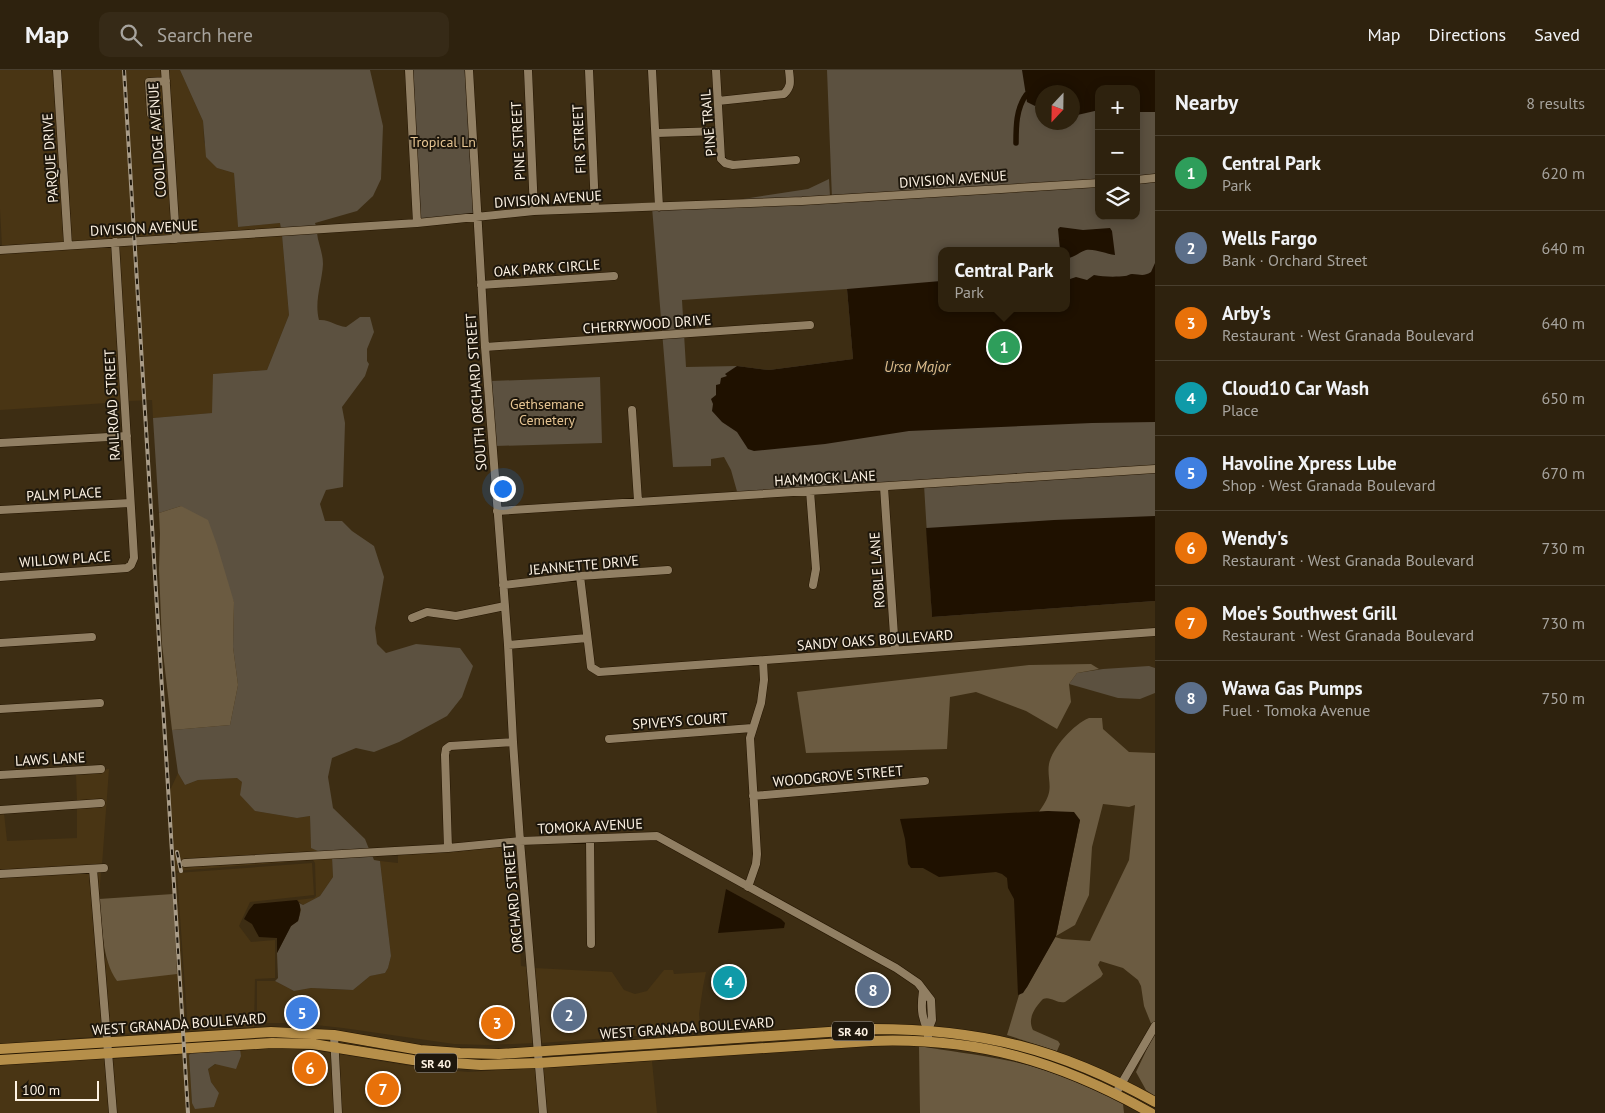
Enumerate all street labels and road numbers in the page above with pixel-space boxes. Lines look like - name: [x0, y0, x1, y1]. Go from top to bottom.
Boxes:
- street label: COOLIDGE AVENUE: [144, 82, 170, 198]
- street label: PINE TRAIL: [696, 89, 720, 157]
- street label: PINE STREET: [507, 101, 529, 181]
- street label: FIR STREET: [568, 104, 590, 174]
- street label: PARQUE DRIVE: [38, 113, 62, 203]
- street label: DIVISION AVENUE: [898, 166, 1008, 192]
- street label: DIVISION AVENUE: [493, 186, 603, 212]
- street label: DIVISION AVENUE: [90, 216, 198, 240]
- street label: OAK PARK CIRCLE: [493, 255, 601, 281]
- street label: CHERRYWOOD DRIVE: [582, 311, 712, 337]
- street label: SOUTH ORCHARD STREET: [462, 313, 490, 471]
- street label: RAILROAD STREET: [100, 348, 124, 461]
- street label: HAMMOCK LANE: [774, 466, 876, 490]
- street label: PALM PLACE: [26, 483, 102, 505]
- street label: ROBLE LANE: [865, 531, 889, 609]
- street label: WILLOW PLACE: [18, 547, 112, 571]
- street label: JEANNETTE DRIVE: [527, 551, 640, 579]
- street label: SANDY OAKS BOULEVARD: [796, 626, 954, 654]
- street label: SPIVEYS COURT: [632, 709, 728, 733]
- street label: LAWS LANE: [14, 748, 86, 770]
- street label: WOODGROVE STREET: [772, 761, 904, 791]
- street label: TOMOKA AVENUE: [537, 814, 643, 838]
- street label: ORCHARD STREET: [499, 842, 527, 954]
- street label: WEST GRANADA BOULEVARD: [91, 1009, 267, 1039]
- street label: WEST GRANADA BOULEVARD: [599, 1013, 775, 1043]
- road number: SR 40: [832, 1021, 874, 1040]
- road number: SR 40: [415, 1054, 457, 1072]

